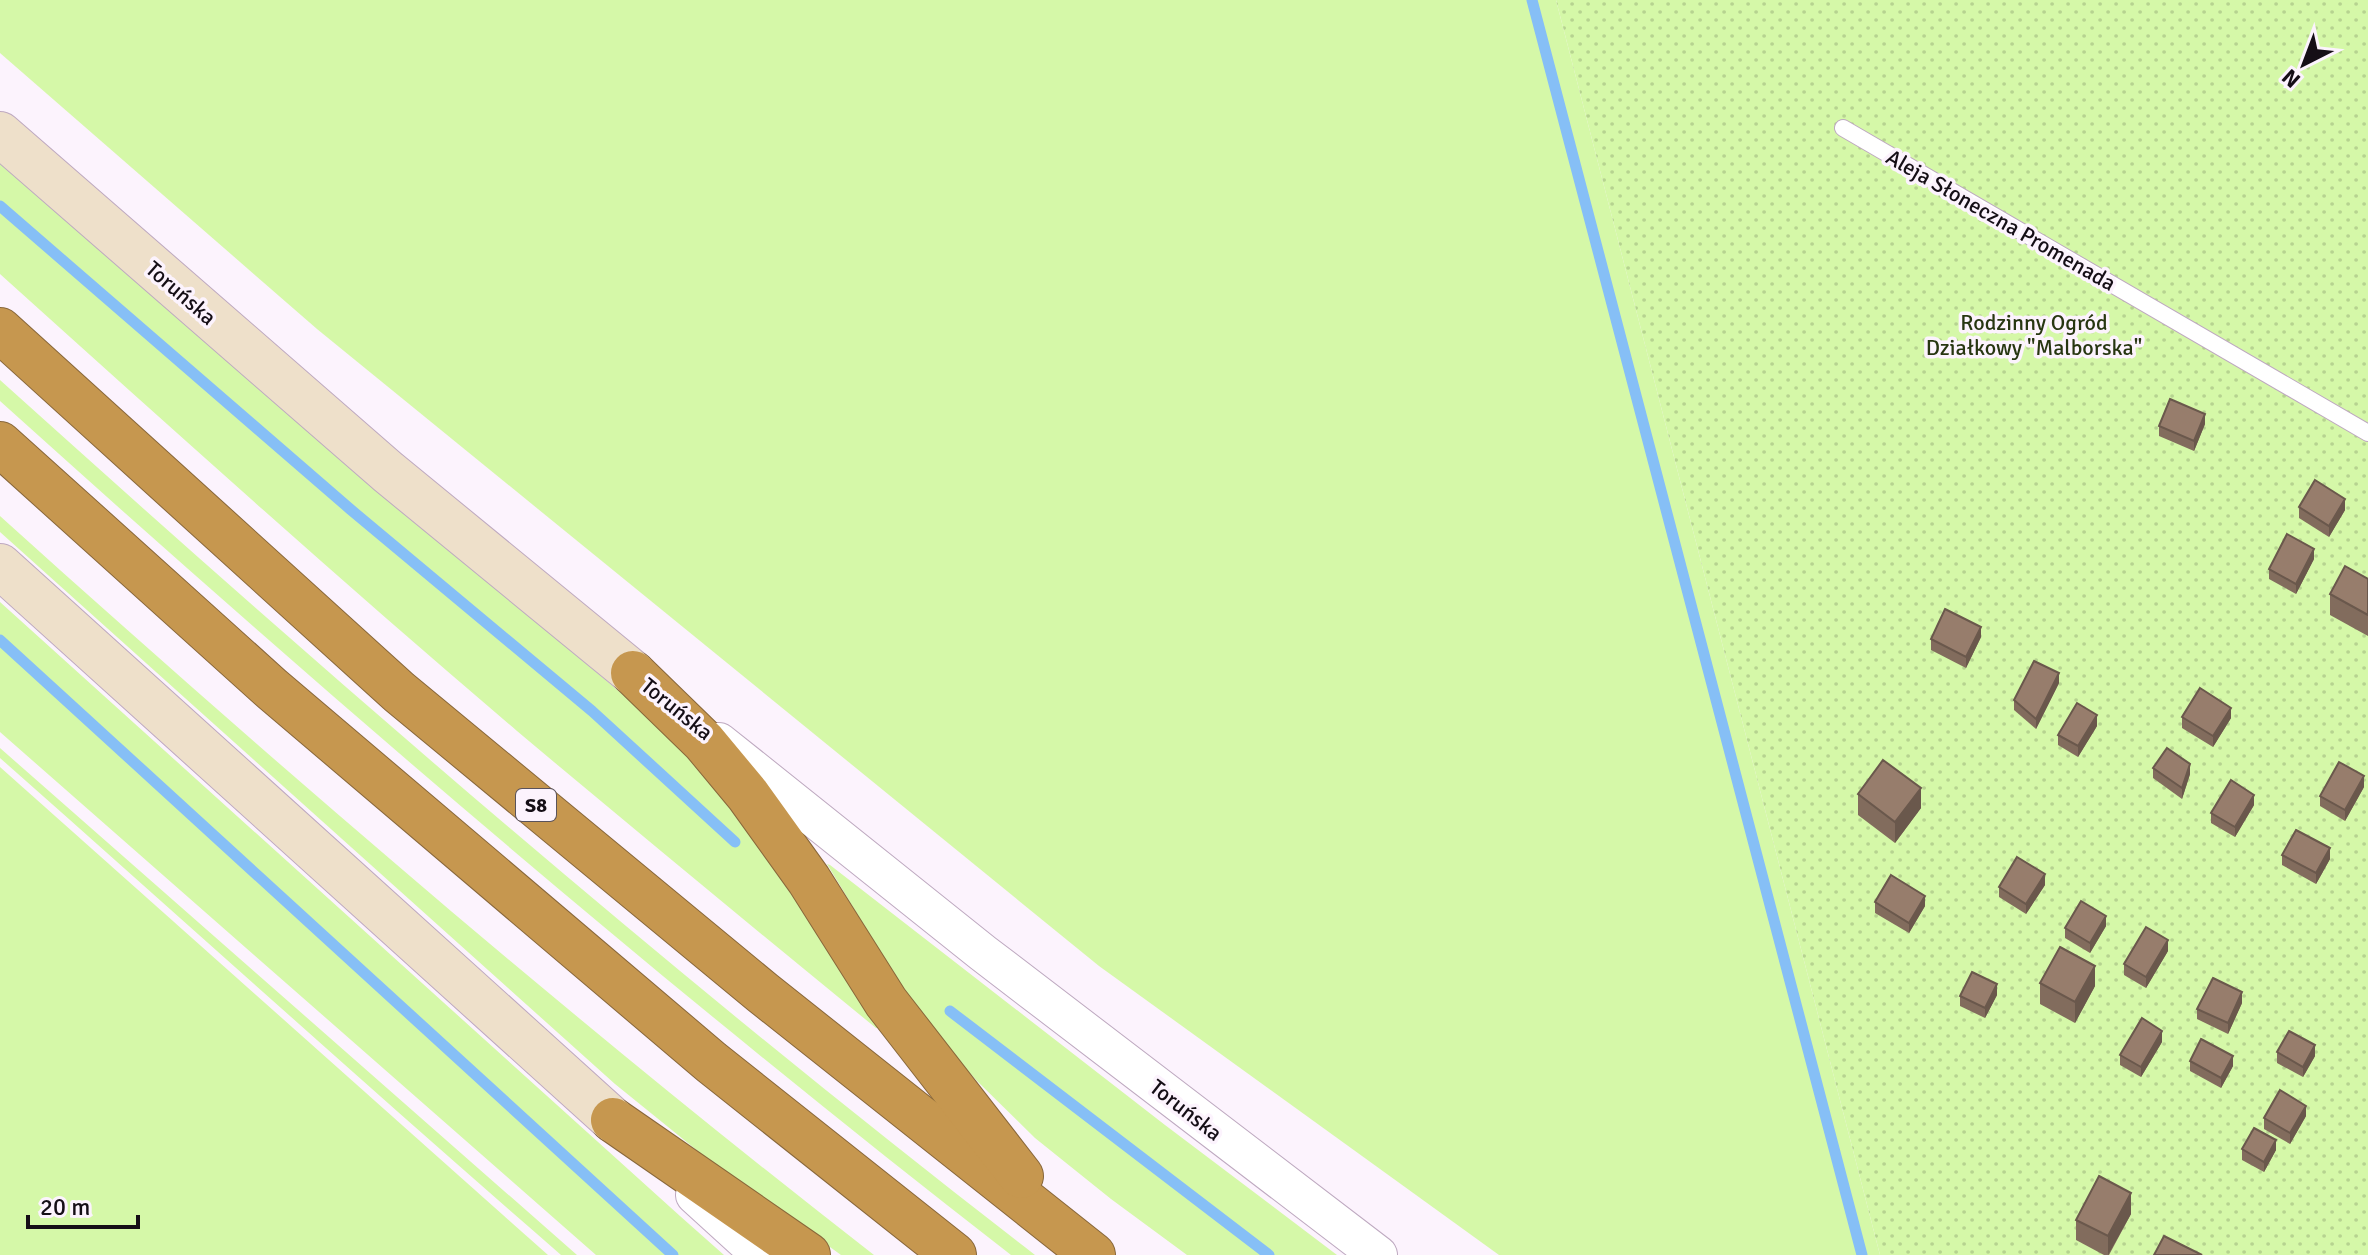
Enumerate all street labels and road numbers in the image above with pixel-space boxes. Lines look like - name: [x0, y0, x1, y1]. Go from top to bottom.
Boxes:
- street label: Aleja Słoneczna Promenada: [1881, 143, 2121, 297]
- street label: Toruńska: [140, 255, 222, 331]
- street label: Toruńska: [636, 672, 718, 746]
- road number: S8: [516, 789, 556, 821]
- street label: Toruńska: [1144, 1073, 1228, 1147]

